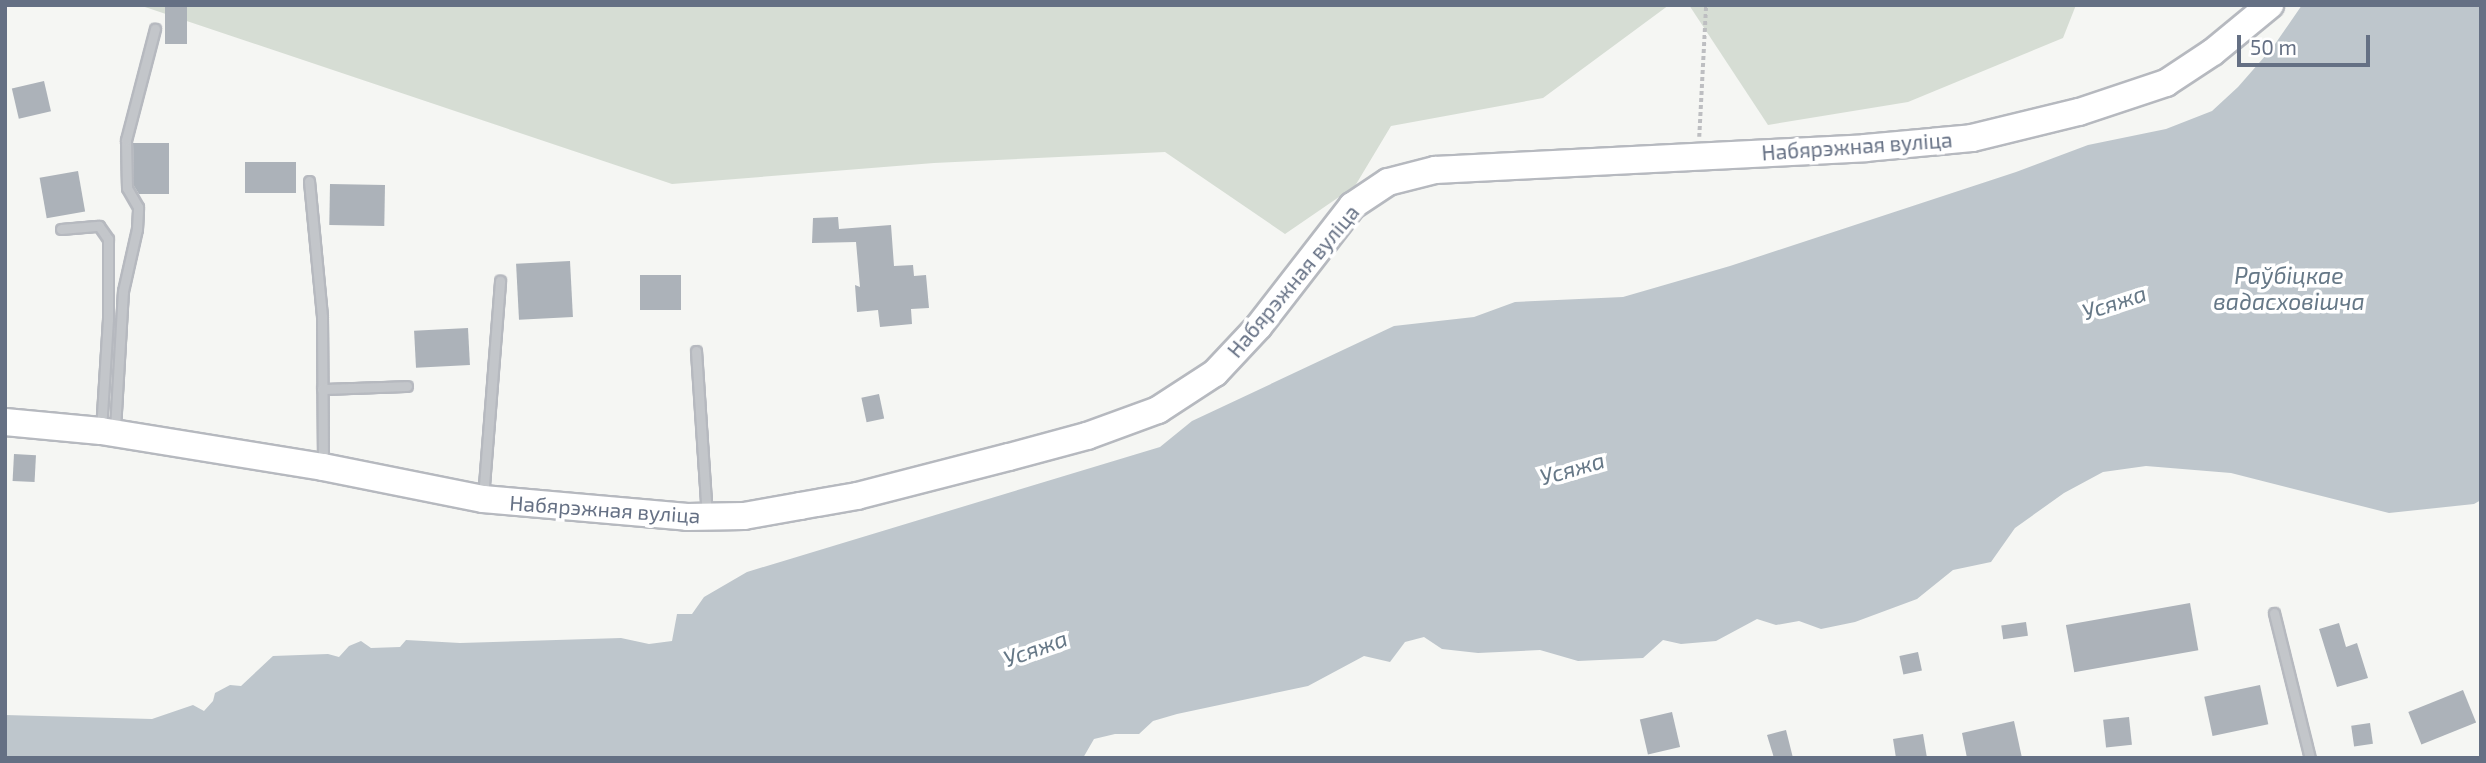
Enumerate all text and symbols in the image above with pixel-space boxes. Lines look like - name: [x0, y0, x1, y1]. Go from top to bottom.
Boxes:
- scale bar: [2241, 21, 2374, 65]
- text: 50 m: [2250, 34, 2297, 59]
- street label: Набярэжная вуліца: [1761, 127, 1953, 165]
- street label: Набярэжная вуліца: [1222, 200, 1364, 362]
- water label: Раўбіцкае вадасховішча: [2213, 261, 2365, 315]
- water label: Усяжа: [2078, 279, 2150, 325]
- water label: Усяжа: [1536, 446, 1608, 490]
- street label: Набярэжная вуліца: [509, 490, 701, 528]
- water label: Усяжа: [999, 624, 1071, 672]

